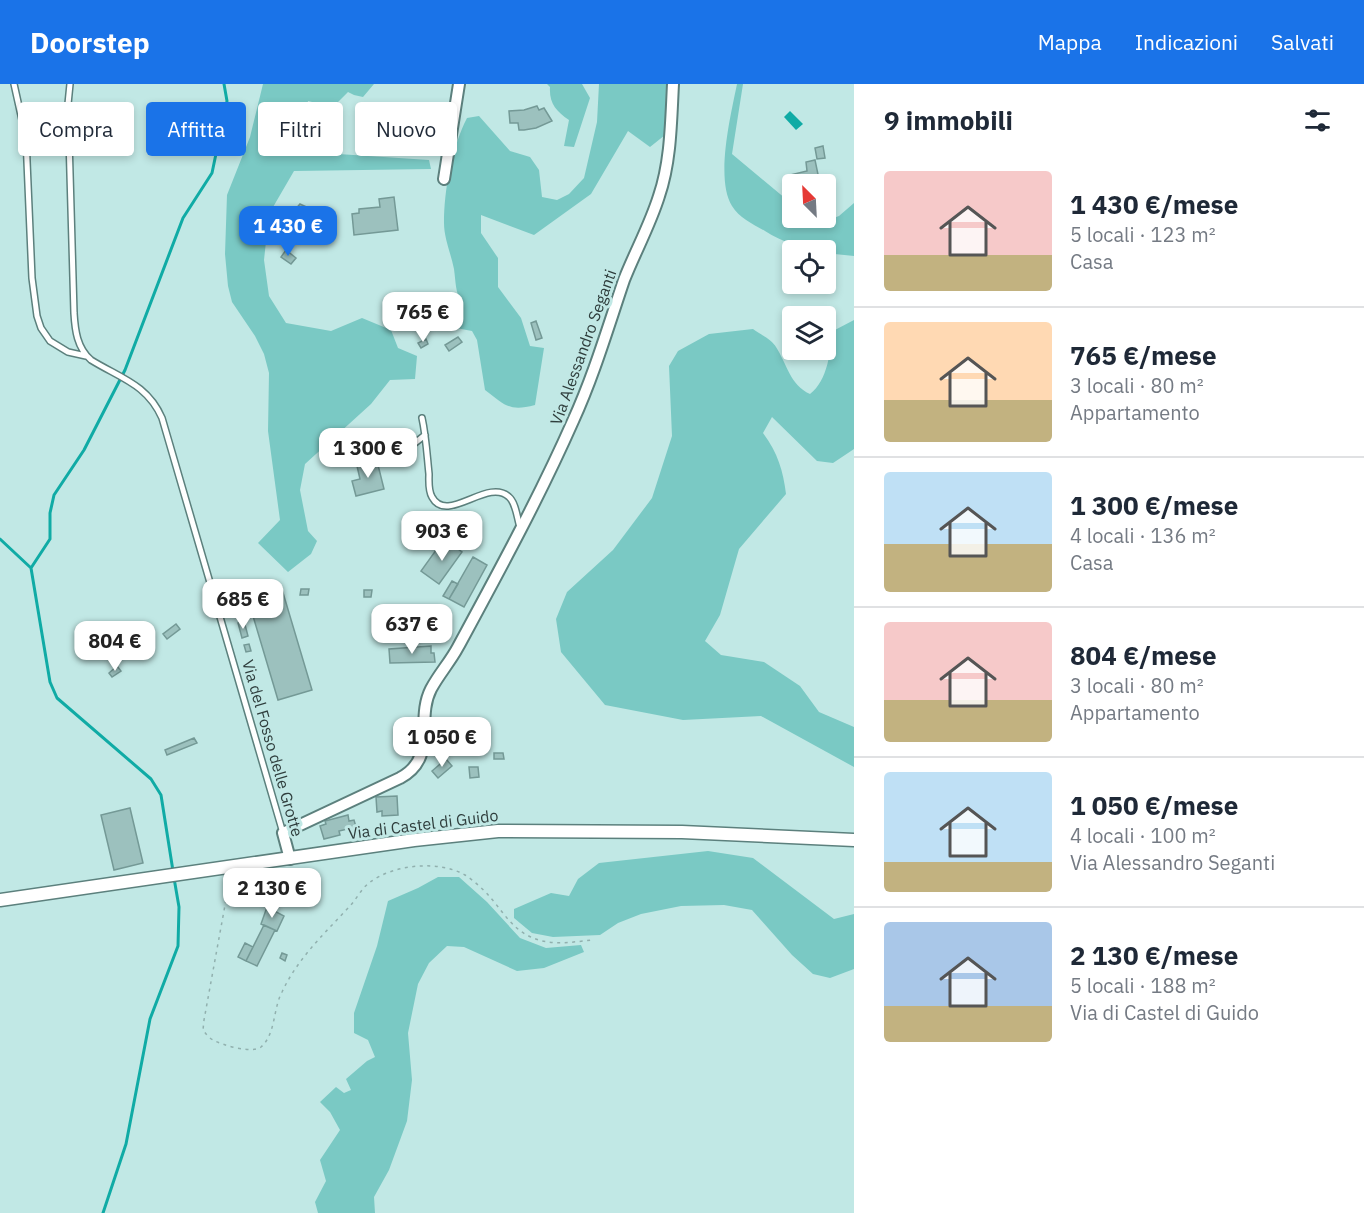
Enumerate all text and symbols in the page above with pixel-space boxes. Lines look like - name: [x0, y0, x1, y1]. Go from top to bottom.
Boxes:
- text: Doorstep: [30, 24, 150, 61]
- text: Mappa: [1038, 28, 1102, 56]
- text: Indicazioni: [1135, 28, 1238, 56]
- text: Salvati: [1271, 28, 1334, 56]
- chip: Compra: [18, 102, 134, 156]
- chip: Affitta: [146, 102, 246, 156]
- chip: Filtri: [258, 102, 343, 156]
- chip: Nuovo: [355, 102, 457, 156]
- text: 9 immobili: [884, 103, 1013, 137]
- icon: filters: [1301, 104, 1334, 137]
- north arrow: [782, 174, 836, 228]
- map controls: [782, 174, 836, 360]
- text: 1 430 €/mese: [1070, 187, 1238, 221]
- icon: home: [932, 195, 1004, 267]
- pin: 1 430 €: [233, 206, 343, 257]
- text: 1 430 €: [253, 212, 323, 239]
- text: 5 locali · 123 m²: [1070, 221, 1216, 248]
- button: locate: [782, 240, 836, 294]
- text: Casa: [1070, 248, 1114, 275]
- street label: Via Alessandro Seganti: [546, 266, 620, 428]
- pin: 765 €: [381, 292, 465, 343]
- text: 765 €: [396, 298, 450, 325]
- button: layers: [782, 306, 836, 360]
- text: 765 €/mese: [1070, 338, 1217, 372]
- icon: home: [932, 346, 1004, 418]
- text: 3 locali · 80 m²: [1070, 372, 1204, 399]
- text: Appartamento: [1070, 399, 1200, 426]
- pin: 1 300 €: [313, 428, 423, 479]
- text: 1 300 €: [333, 434, 403, 461]
- text: 1 300 €/mese: [1070, 488, 1238, 522]
- icon: home: [932, 496, 1004, 568]
- pin: 903 €: [400, 511, 484, 562]
- text: 903 €: [415, 517, 469, 544]
- text: 4 locali · 136 m²: [1070, 522, 1216, 549]
- text: Casa: [1070, 549, 1114, 576]
- pin: 685 €: [201, 579, 285, 630]
- text: 685 €: [216, 585, 270, 612]
- pin: 637 €: [370, 604, 454, 655]
- text: 637 €: [385, 610, 439, 637]
- pin: 804 €: [73, 621, 157, 672]
- text: 804 €: [88, 627, 142, 654]
- text: 804 €/mese: [1070, 638, 1217, 672]
- icon: home: [932, 646, 1004, 718]
- street label: Via del Fosso delle Grotte: [238, 657, 308, 839]
- text: 3 locali · 80 m²: [1070, 672, 1204, 699]
- text: Appartamento: [1070, 699, 1200, 726]
- pin: 1 050 €: [387, 717, 497, 768]
- text: 1 050 €: [407, 723, 477, 750]
- text: 1 050 €/mese: [1070, 788, 1238, 822]
- icon: home: [932, 796, 1004, 868]
- street label: Via di Castel di Guido: [347, 805, 499, 843]
- text: 4 locali · 100 m²: [1070, 822, 1216, 849]
- text: Via Alessandro Seganti: [1070, 849, 1275, 876]
- pin: 2 130 €: [217, 868, 327, 919]
- text: 2 130 €: [237, 874, 307, 901]
- text: 2 130 €/mese: [1070, 938, 1238, 972]
- icon: home: [932, 946, 1004, 1018]
- text: 5 locali · 188 m²: [1070, 972, 1216, 999]
- text: Via di Castel di Guido: [1070, 999, 1259, 1026]

